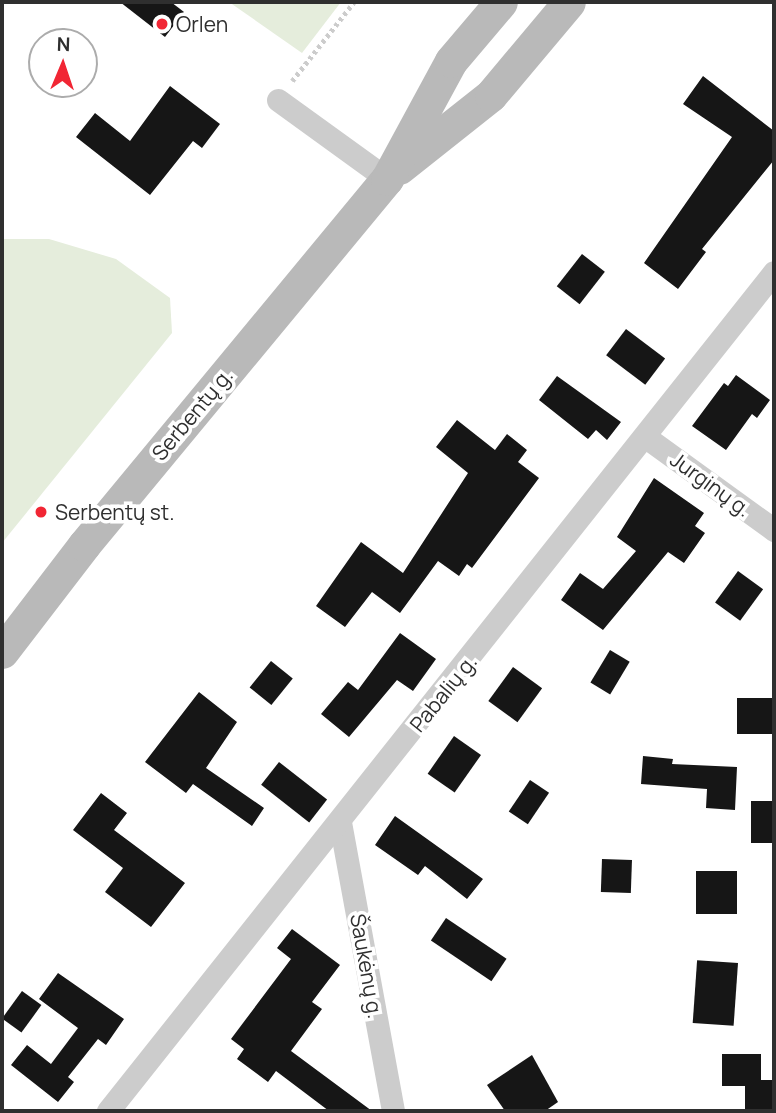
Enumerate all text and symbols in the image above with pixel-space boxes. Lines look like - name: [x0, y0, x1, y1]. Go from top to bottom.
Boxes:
- place label: Orlen: [176, 11, 228, 37]
- marker: Orlen: [154, 16, 170, 32]
- north arrow: [28, 28, 98, 98]
- text: N: [56, 31, 71, 57]
- street label: Serbentų g.: [146, 363, 238, 465]
- street label: Jurginų g.: [666, 446, 756, 522]
- place label: Serbentų st.: [55, 499, 175, 525]
- marker: Serbentų st.: [33, 504, 49, 520]
- street label: Pabalių g.: [404, 649, 482, 737]
- street label: Šaukėnų g.: [345, 912, 389, 1020]

